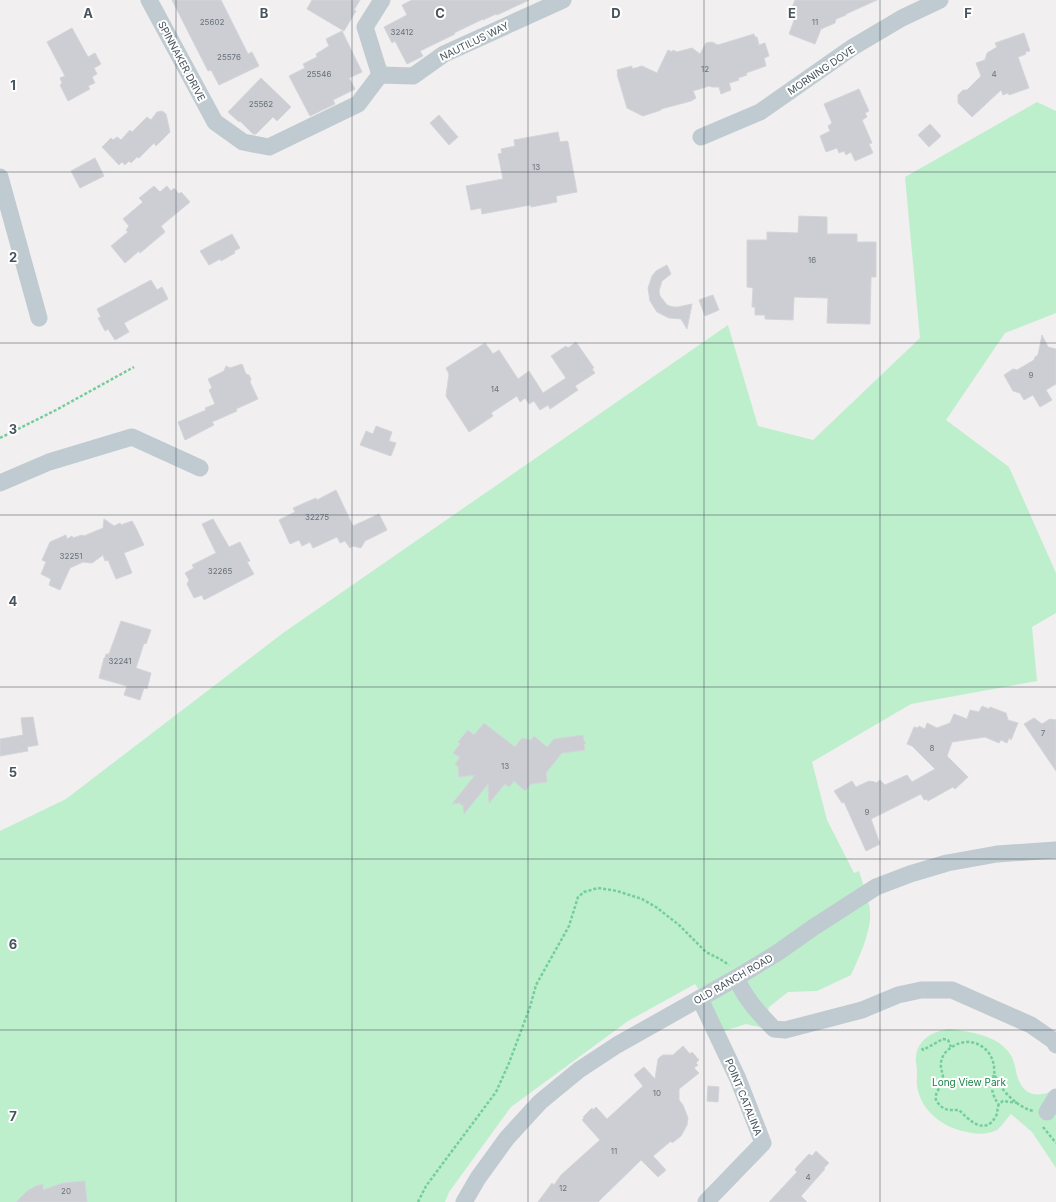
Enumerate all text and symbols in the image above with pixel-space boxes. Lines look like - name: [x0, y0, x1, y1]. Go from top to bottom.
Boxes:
- text: A: [83, 5, 93, 21]
- text: B: [260, 5, 269, 21]
- text: C: [435, 5, 445, 21]
- text: D: [611, 5, 621, 21]
- text: E: [788, 5, 796, 21]
- text: F: [964, 5, 972, 21]
- house number: 25602: [200, 17, 224, 27]
- house number: 11: [812, 17, 818, 27]
- street label: SPINNAKER DRIVE: [156, 19, 208, 103]
- street label: NAUTILUS WAY: [437, 19, 511, 63]
- house number: 32412: [391, 27, 414, 37]
- street label: MORNING DOVE: [785, 43, 857, 97]
- house number: 25576: [217, 52, 241, 62]
- house number: 12: [701, 64, 709, 74]
- house number: 25546: [307, 69, 331, 79]
- house number: 4: [991, 69, 997, 79]
- text: 1: [10, 77, 16, 93]
- house number: 25562: [249, 99, 273, 109]
- house number: 13: [532, 162, 540, 172]
- text: 2: [9, 249, 17, 265]
- house number: 16: [808, 255, 816, 265]
- house number: 9: [1029, 370, 1034, 380]
- house number: 14: [491, 384, 499, 394]
- text: 3: [9, 421, 17, 437]
- house number: 32275: [305, 512, 329, 522]
- house number: 32251: [60, 551, 82, 561]
- house number: 32265: [208, 566, 232, 576]
- text: 4: [9, 593, 18, 609]
- house number: 32241: [109, 656, 131, 666]
- house number: 7: [1041, 728, 1046, 738]
- house number: 8: [930, 743, 935, 753]
- house number: 13: [501, 761, 509, 771]
- text: 5: [9, 764, 17, 780]
- house number: 9: [865, 807, 870, 817]
- text: 6: [9, 936, 17, 952]
- street label: OLD RANCH ROAD: [691, 951, 775, 1007]
- street label: POINT CATALINA: [723, 1057, 765, 1137]
- park label: Long View Park: [932, 1076, 1006, 1088]
- house number: 10: [653, 1088, 661, 1098]
- text: 7: [9, 1108, 17, 1124]
- house number: 11: [611, 1146, 617, 1156]
- house number: 4: [805, 1172, 811, 1182]
- house number: 12: [559, 1183, 567, 1193]
- house number: 20: [61, 1186, 71, 1196]

